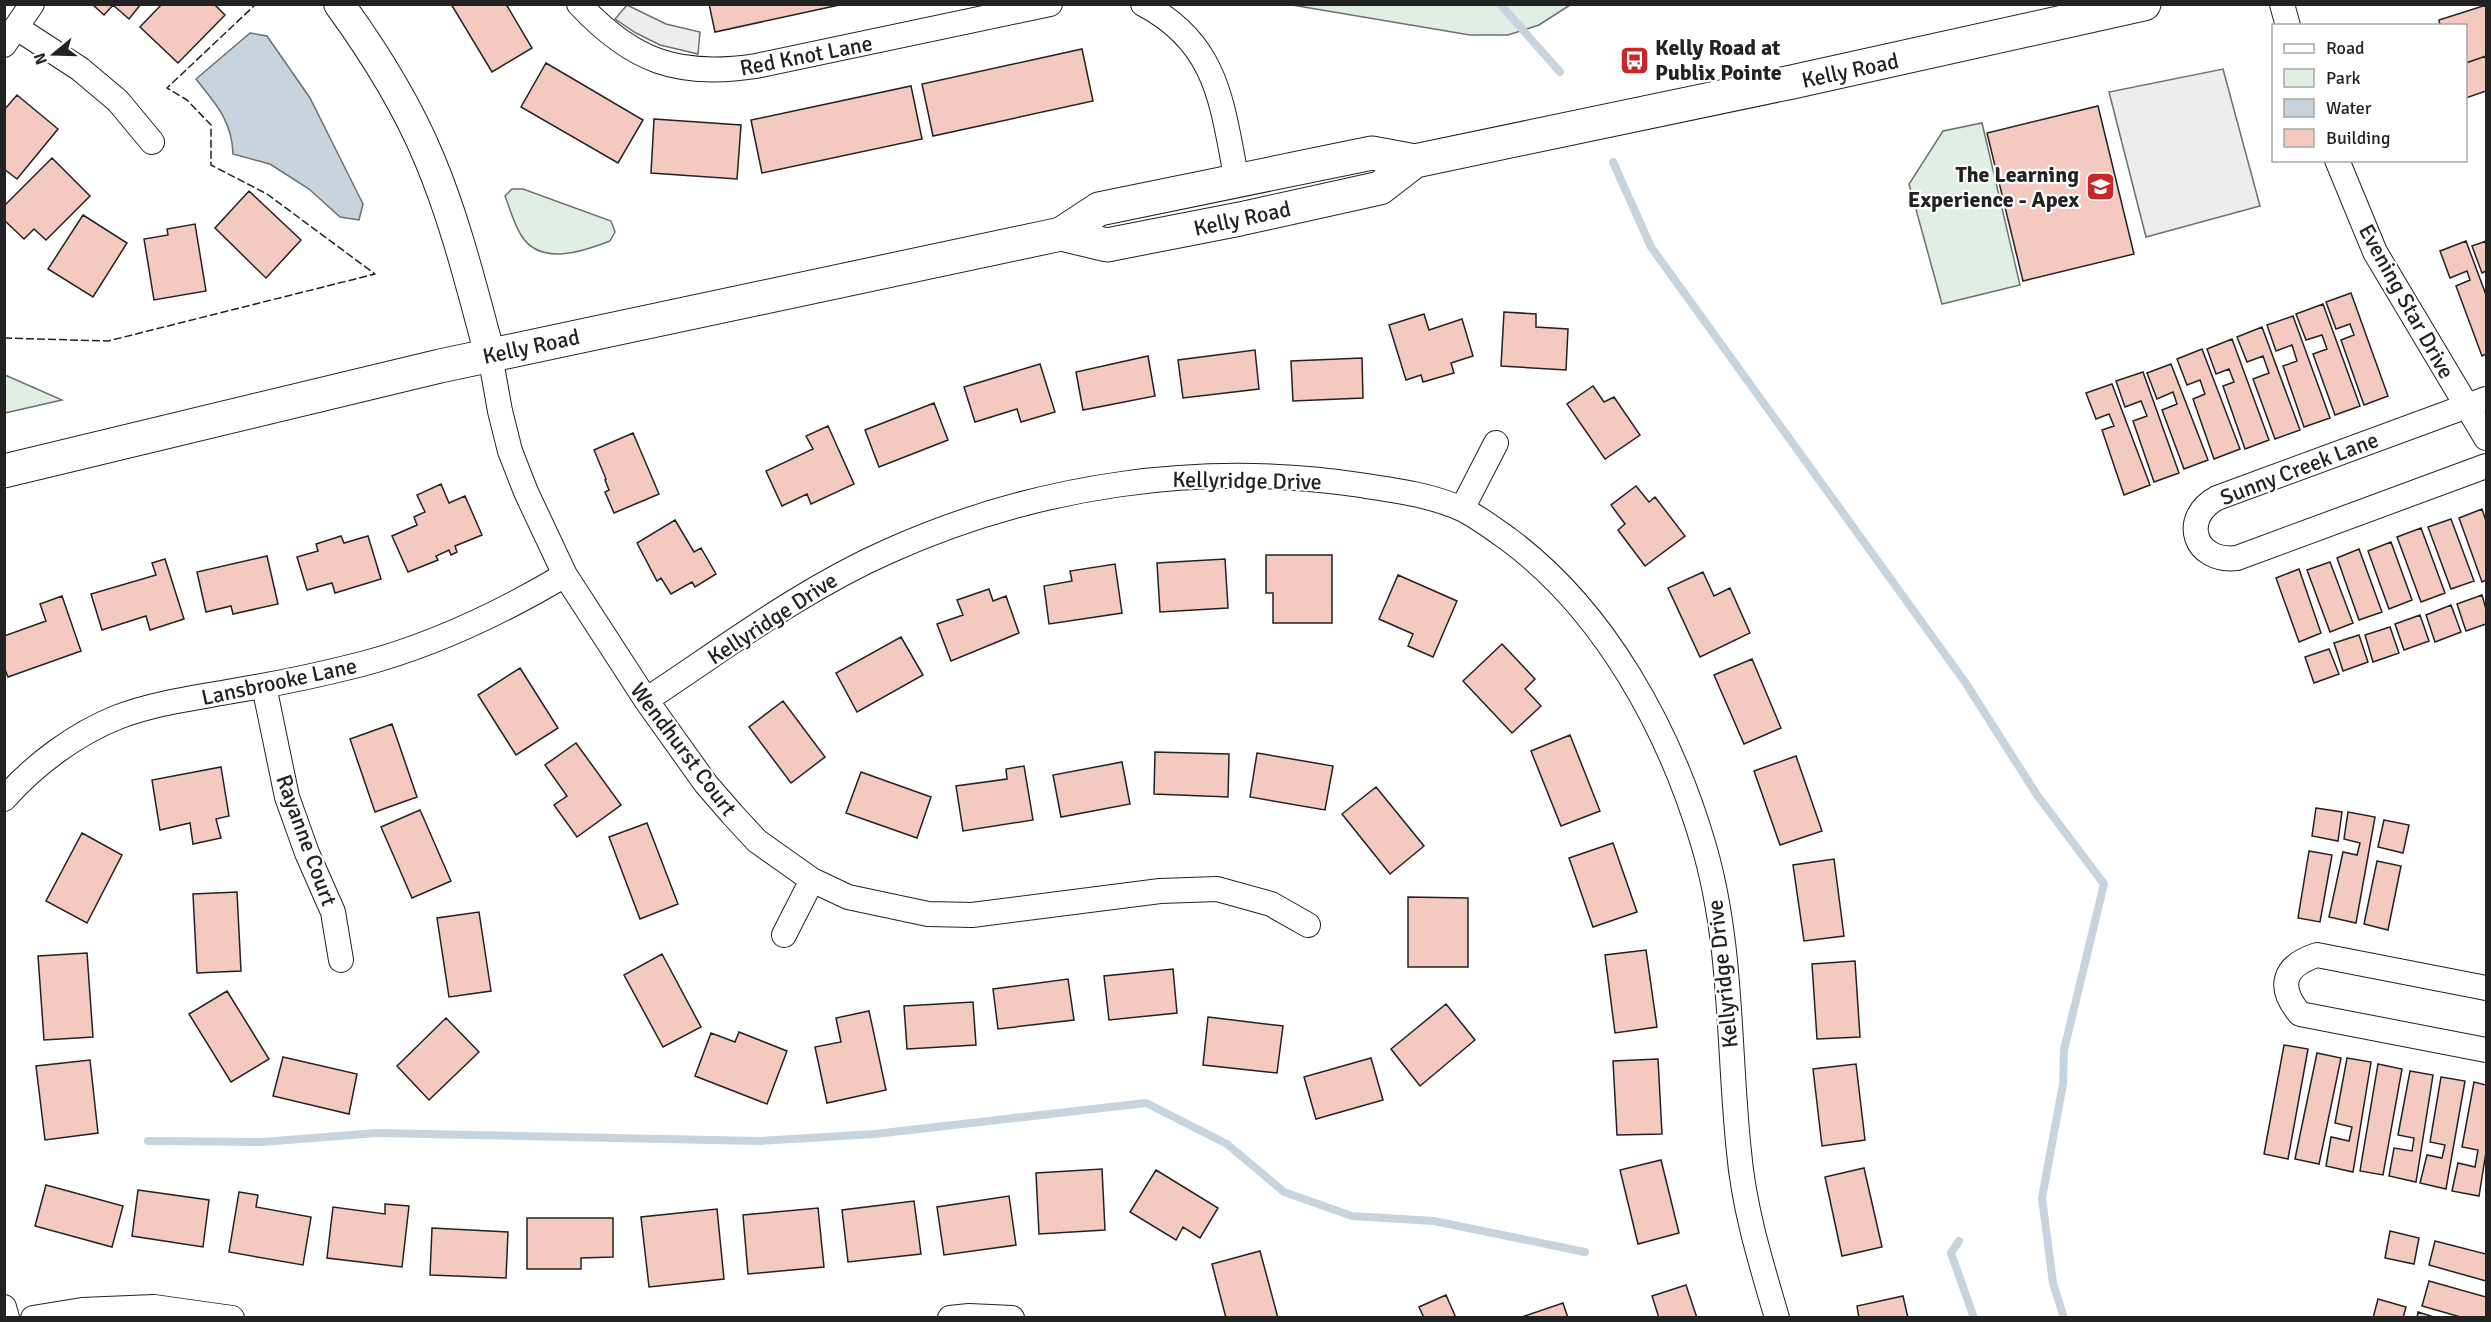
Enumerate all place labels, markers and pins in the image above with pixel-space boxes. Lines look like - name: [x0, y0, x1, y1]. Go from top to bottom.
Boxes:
- place label: Kelly Road at Publix Pointe: [1655, 34, 1782, 86]
- bus stop icon: Kelly Road at Publix Pointe: [1618, 44, 1650, 76]
- place label: The Learning Experience - Apex: [1908, 161, 2079, 213]
- school or university icon: The Learning Experience - Apex: [2084, 171, 2116, 203]

